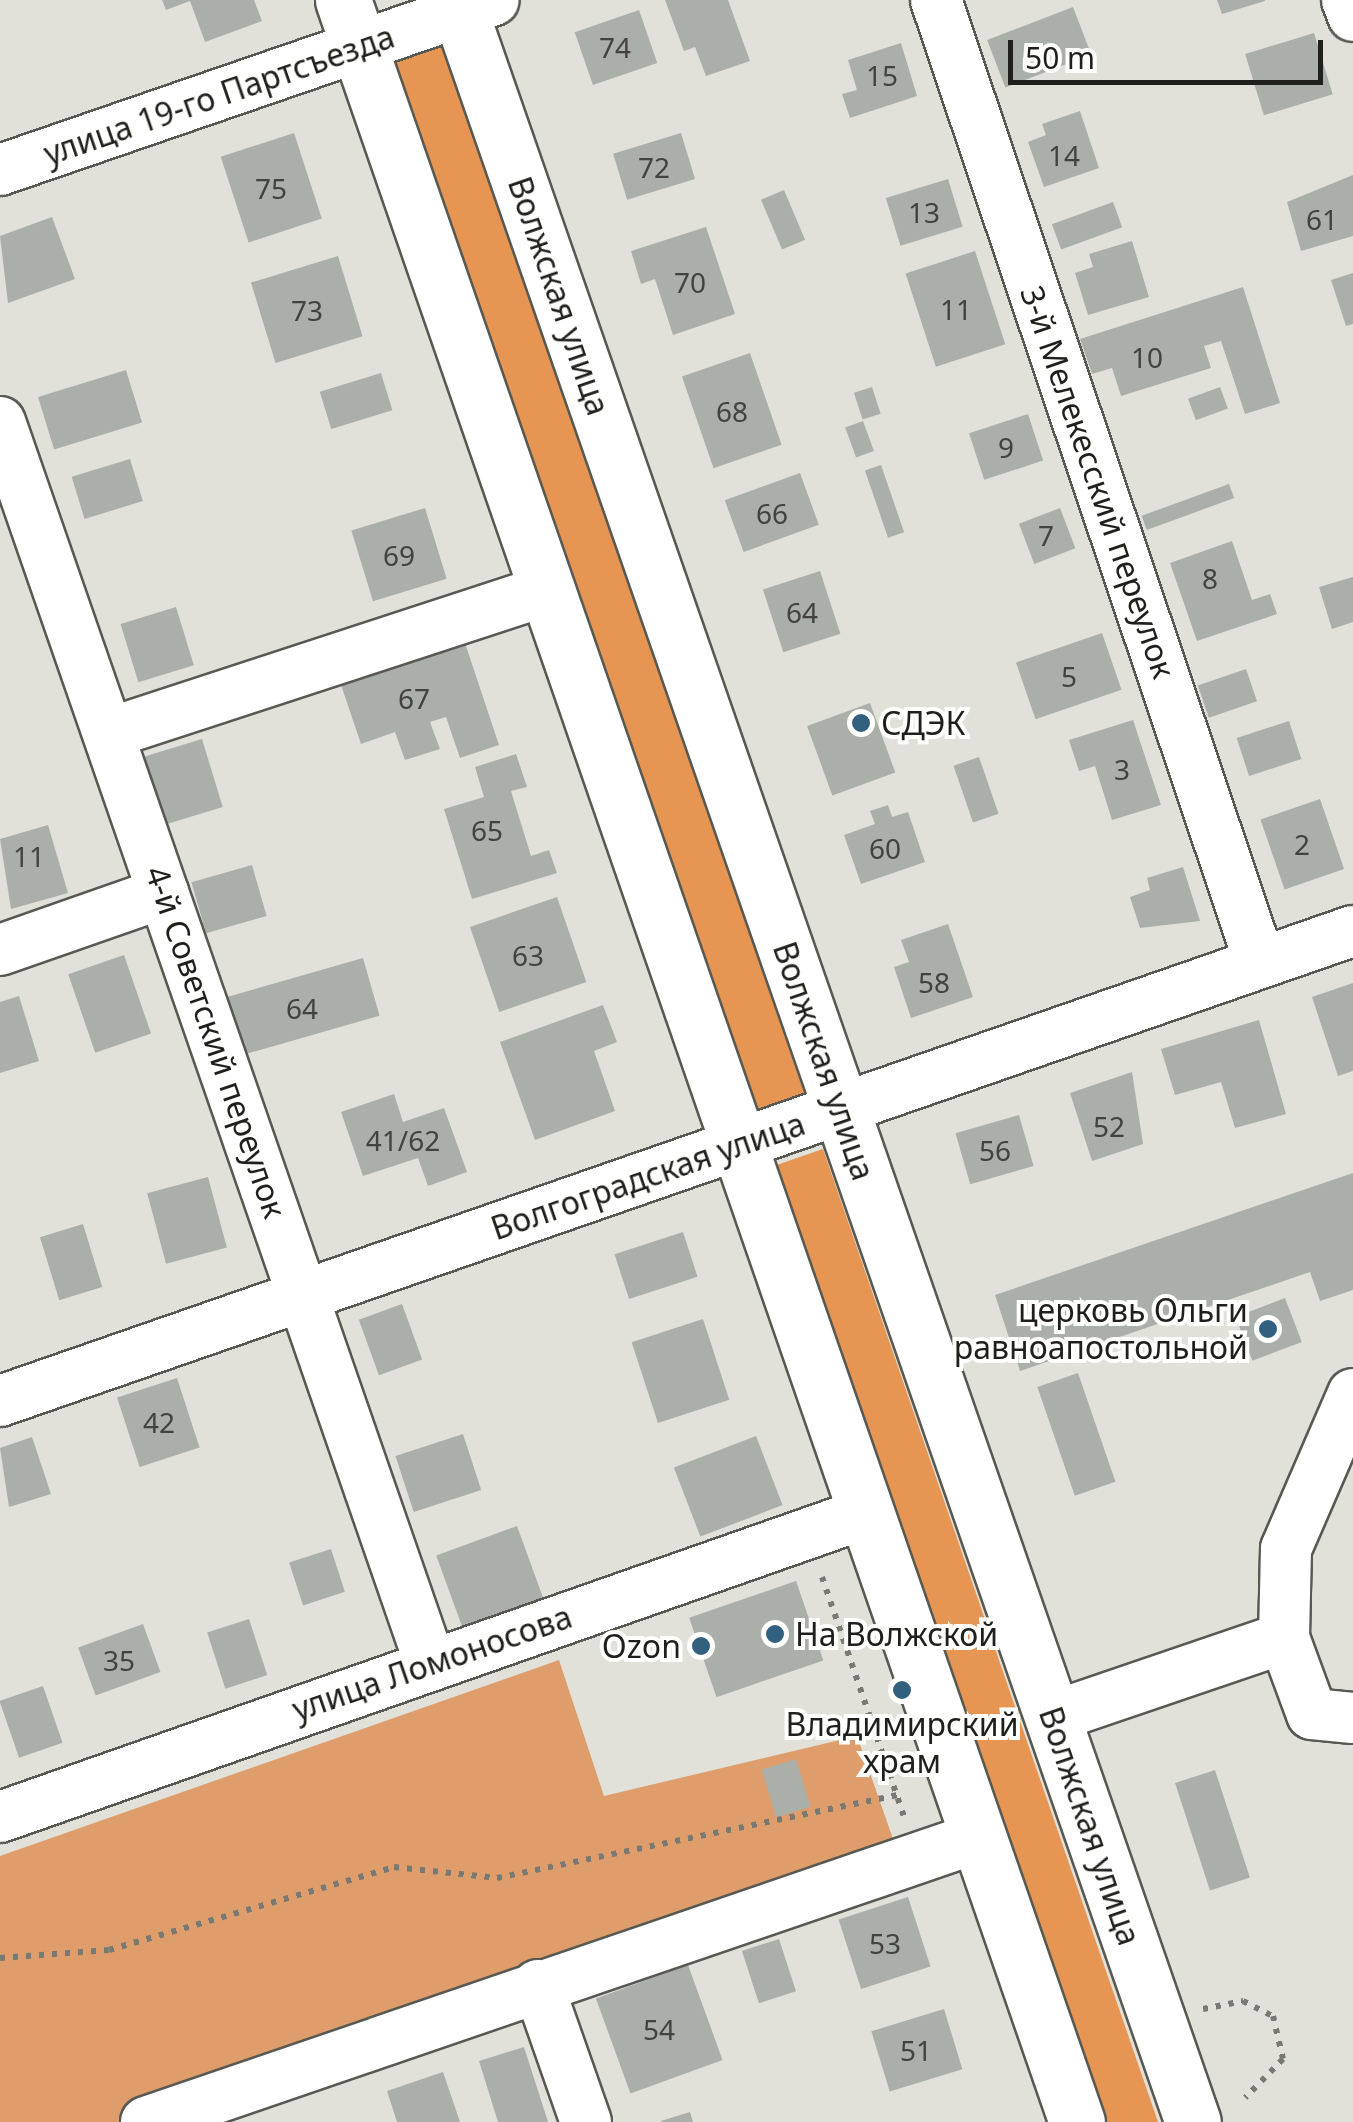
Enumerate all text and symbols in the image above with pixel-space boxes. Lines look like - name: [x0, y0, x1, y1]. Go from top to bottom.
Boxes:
- street label: улица 19-го Партсъезда: [39, 17, 399, 173]
- scale bar: [1013, 20, 1328, 82]
- house number: 74: [599, 30, 631, 64]
- text: 50 m: [1025, 37, 1095, 78]
- house number: 15: [866, 58, 898, 92]
- house number: 14: [1048, 138, 1080, 172]
- house number: 72: [638, 150, 670, 184]
- house number: 75: [255, 171, 287, 205]
- street label: Волжская улица: [500, 172, 618, 420]
- house number: 13: [908, 195, 940, 229]
- house number: 61: [1306, 202, 1338, 236]
- house number: 70: [674, 265, 706, 299]
- street label: 3-й Мелекесский переулок: [1013, 281, 1183, 683]
- house number: 11: [940, 292, 972, 326]
- house number: 73: [291, 293, 323, 327]
- house number: 10: [1131, 340, 1163, 374]
- house number: 68: [716, 394, 748, 428]
- house number: 9: [998, 430, 1014, 464]
- house number: 66: [756, 496, 788, 530]
- house number: 7: [1038, 518, 1054, 552]
- house number: 69: [383, 538, 415, 572]
- house number: 8: [1202, 561, 1218, 595]
- house number: 64: [786, 595, 818, 629]
- house number: 5: [1061, 659, 1077, 693]
- house number: 67: [398, 681, 430, 715]
- place label: СДЭК: [881, 704, 966, 742]
- marker: СДЭК: [850, 712, 872, 734]
- house number: 3: [1114, 752, 1130, 786]
- house number: 65: [471, 813, 503, 847]
- house number: 2: [1294, 827, 1310, 861]
- house number: 60: [869, 831, 901, 865]
- house number: 11: [13, 839, 45, 873]
- street label: 4-й Советский переулок: [138, 861, 294, 1223]
- street label: Волжская улица: [765, 937, 883, 1185]
- house number: 63: [512, 938, 544, 972]
- house number: 58: [918, 965, 950, 999]
- house number: 64: [286, 991, 318, 1025]
- street label: Волгоградская улица: [486, 1104, 810, 1248]
- house number: 52: [1093, 1109, 1125, 1143]
- house number: 41/62: [366, 1123, 440, 1157]
- house number: 56: [979, 1133, 1011, 1167]
- place label: церковь Ольги равноапостольной: [954, 1292, 1248, 1367]
- marker: церковь Ольги равноапостольной: [1257, 1318, 1279, 1340]
- house number: 42: [143, 1405, 175, 1439]
- street label: улица Ломоносова: [287, 1597, 577, 1729]
- place label: На Волжской: [795, 1615, 998, 1653]
- marker: На Волжской: [764, 1623, 786, 1645]
- place label: Ozon: [602, 1627, 681, 1665]
- marker: Ozon: [690, 1635, 712, 1657]
- house number: 35: [103, 1643, 135, 1677]
- marker: Владимирский храм: [891, 1679, 913, 1701]
- street label: Волжская улица: [1031, 1702, 1149, 1950]
- place label: Владимирский храм: [785, 1706, 1019, 1781]
- house number: 53: [869, 1926, 901, 1960]
- house number: 54: [643, 2012, 675, 2046]
- house number: 51: [900, 2033, 932, 2067]

